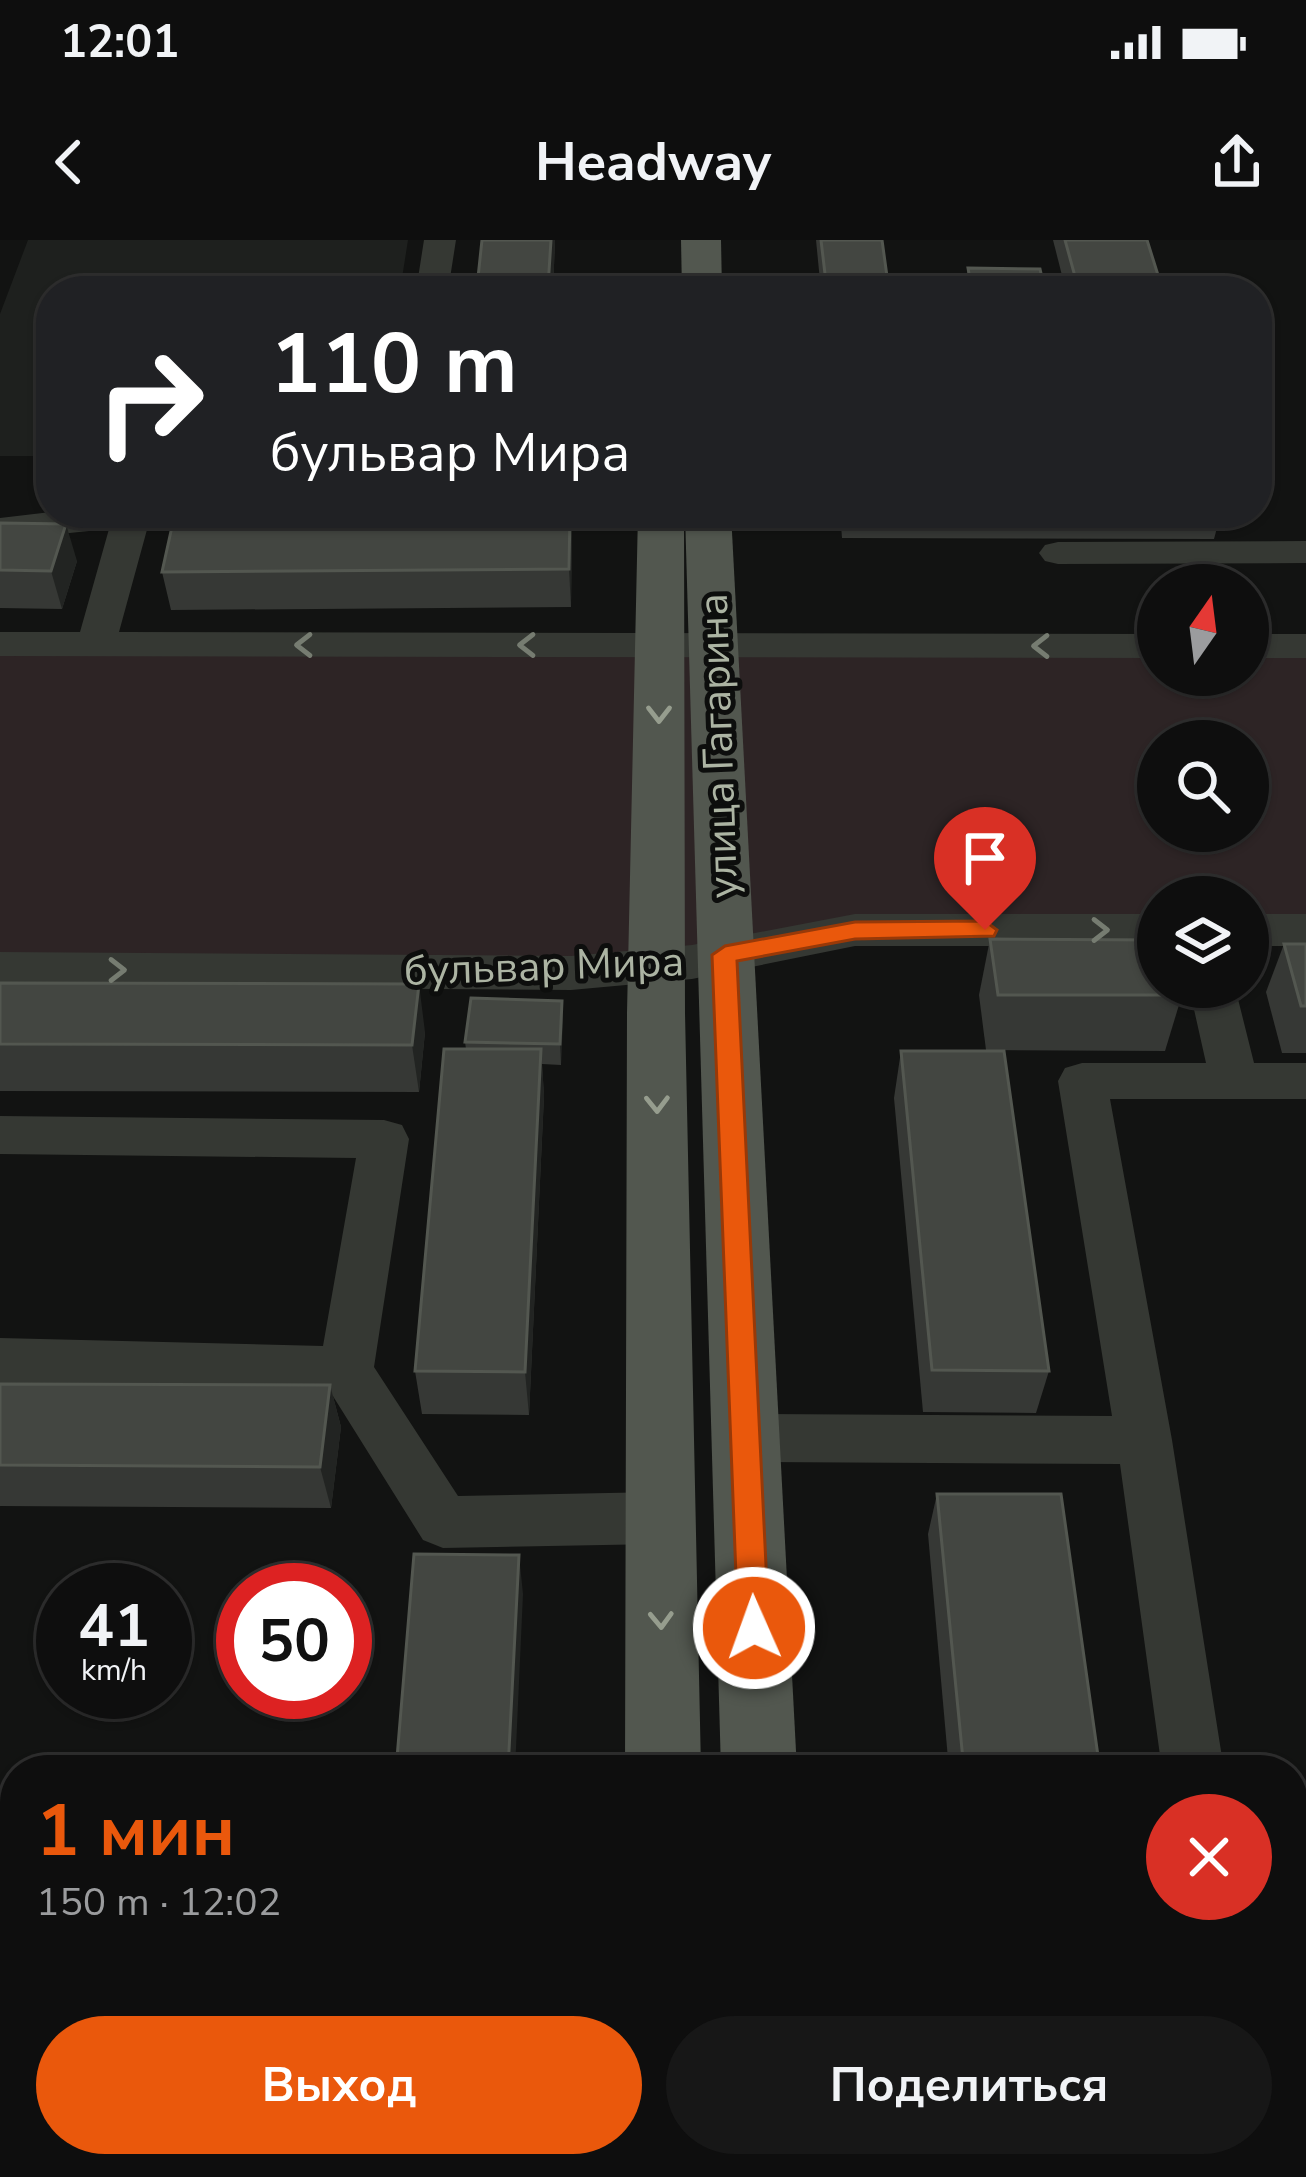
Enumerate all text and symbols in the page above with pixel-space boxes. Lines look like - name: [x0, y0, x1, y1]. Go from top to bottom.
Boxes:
- text: 12:01: [60, 12, 179, 73]
- text: Headway: [535, 125, 771, 199]
- icon: back: [36, 129, 102, 195]
- icon: share: [1204, 129, 1270, 195]
- text: 110 m: [270, 307, 518, 422]
- icon: right: [72, 324, 228, 480]
- text: бульвар Мира: [270, 416, 630, 490]
- north arrow: [1137, 564, 1269, 696]
- map controls: [1137, 564, 1269, 1008]
- street label: улица Гагарина: [685, 592, 752, 899]
- one-way arrow: [294, 632, 312, 658]
- one-way arrow: [517, 632, 535, 658]
- one-way arrow: [1031, 633, 1049, 659]
- one-way arrow: [646, 706, 672, 724]
- button: search: [1137, 720, 1269, 852]
- pin: [934, 807, 1036, 930]
- icon: arrive: [952, 825, 1018, 891]
- button: layers: [1137, 876, 1269, 1008]
- one-way arrow: [1092, 917, 1110, 943]
- street label: бульвар Мира: [403, 933, 685, 1000]
- one-way arrow: [109, 957, 127, 983]
- one-way arrow: [643, 1095, 669, 1114]
- speed limit sign: 50: [216, 1563, 372, 1719]
- position arrow: [691, 1565, 817, 1691]
- text: 41: [78, 1585, 150, 1667]
- one-way arrow: [648, 1611, 674, 1630]
- text: km/h: [81, 1650, 147, 1691]
- text: 1 мин: [36, 1782, 235, 1880]
- button: close: [1146, 1794, 1272, 1920]
- text: 150 m · 12:02: [36, 1876, 281, 1929]
- button: Выход: [36, 2016, 642, 2154]
- button: Поделиться: [666, 2016, 1272, 2154]

